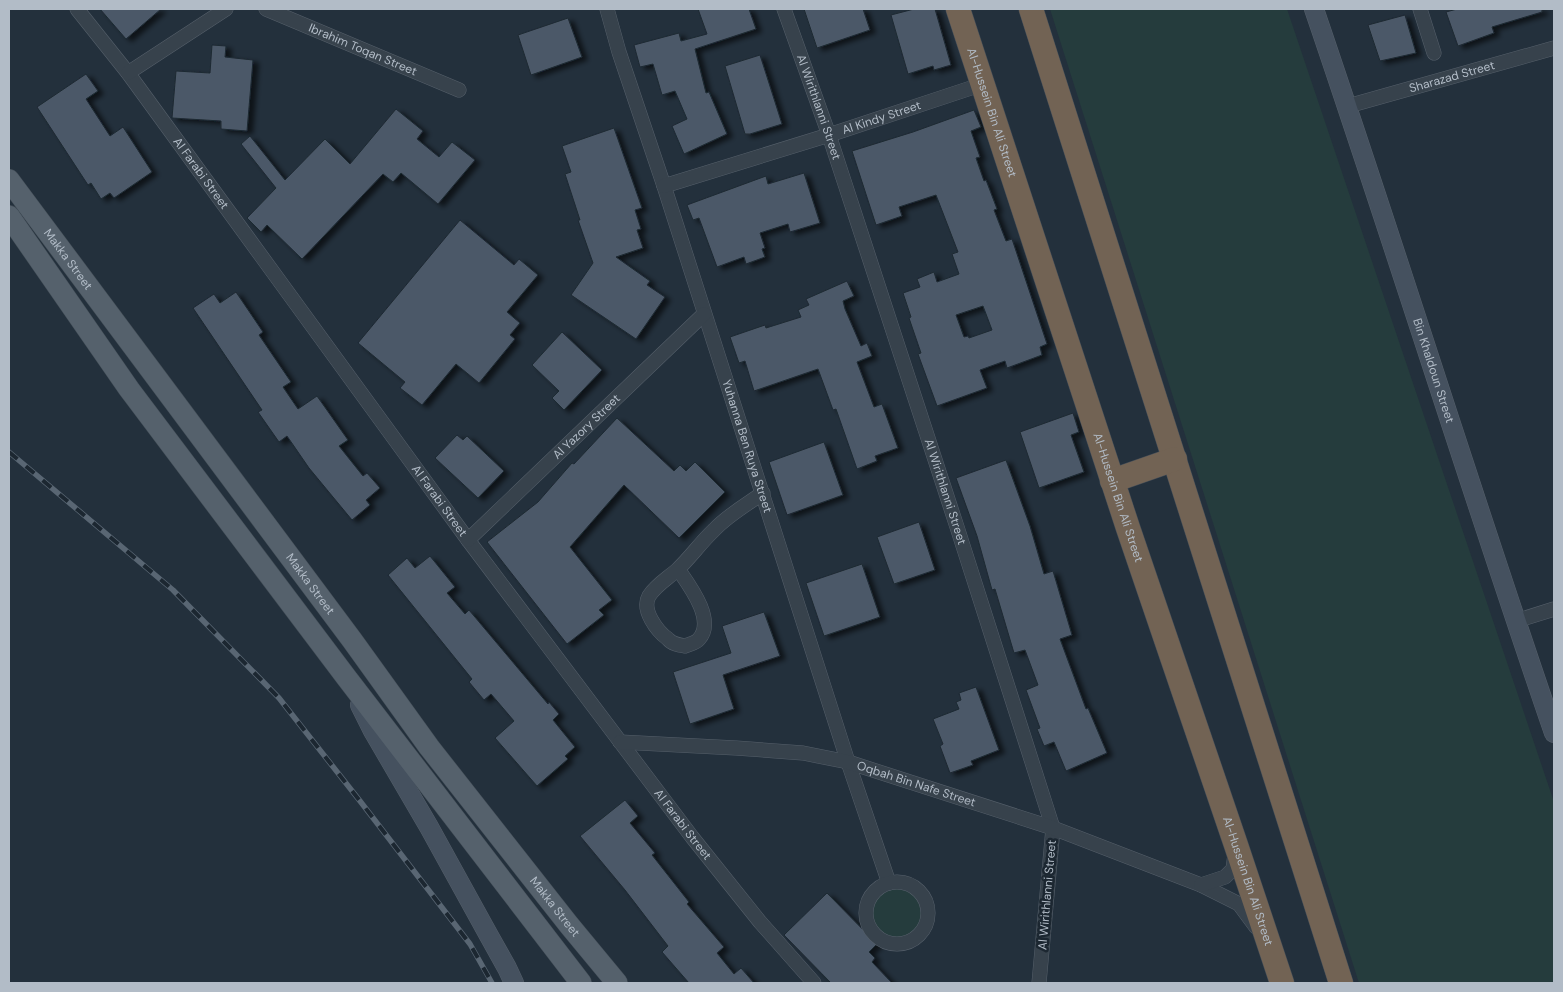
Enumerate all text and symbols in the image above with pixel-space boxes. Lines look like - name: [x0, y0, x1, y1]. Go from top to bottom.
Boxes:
- street label: Ibrahim Toqan Street: [306, 20, 420, 80]
- street label: Al-Hussein Bin Ali Street: [963, 46, 1021, 180]
- street label: Al Wirithlanni Street: [793, 52, 845, 162]
- street label: Sharazad Street: [1407, 57, 1497, 96]
- street label: Al Kindy Street: [840, 97, 923, 138]
- street label: Al Farabi Street: [170, 134, 233, 213]
- street label: Makka Street: [40, 226, 96, 293]
- street label: Bin Khaldoun Street: [1409, 316, 1458, 425]
- street label: Yuhanna Ben Ruya Street: [718, 378, 776, 515]
- street label: Al Yazory Street: [549, 390, 624, 463]
- street label: Al-Hussein Bin Ali Street: [1089, 431, 1147, 564]
- street label: Al Wirithlanni Street: [921, 437, 970, 547]
- street label: Al Farabi Street: [408, 462, 471, 540]
- street label: Makka Street: [282, 550, 339, 618]
- street label: Oqbah Bin Nafe Street: [855, 757, 978, 811]
- street label: Al Farabi Street: [651, 786, 715, 863]
- street label: Al-Hussein Bin Ali Street: [1219, 814, 1277, 948]
- street label: Al Wirithlanni Street: [1034, 839, 1060, 951]
- street label: Makka Street: [526, 873, 584, 940]

